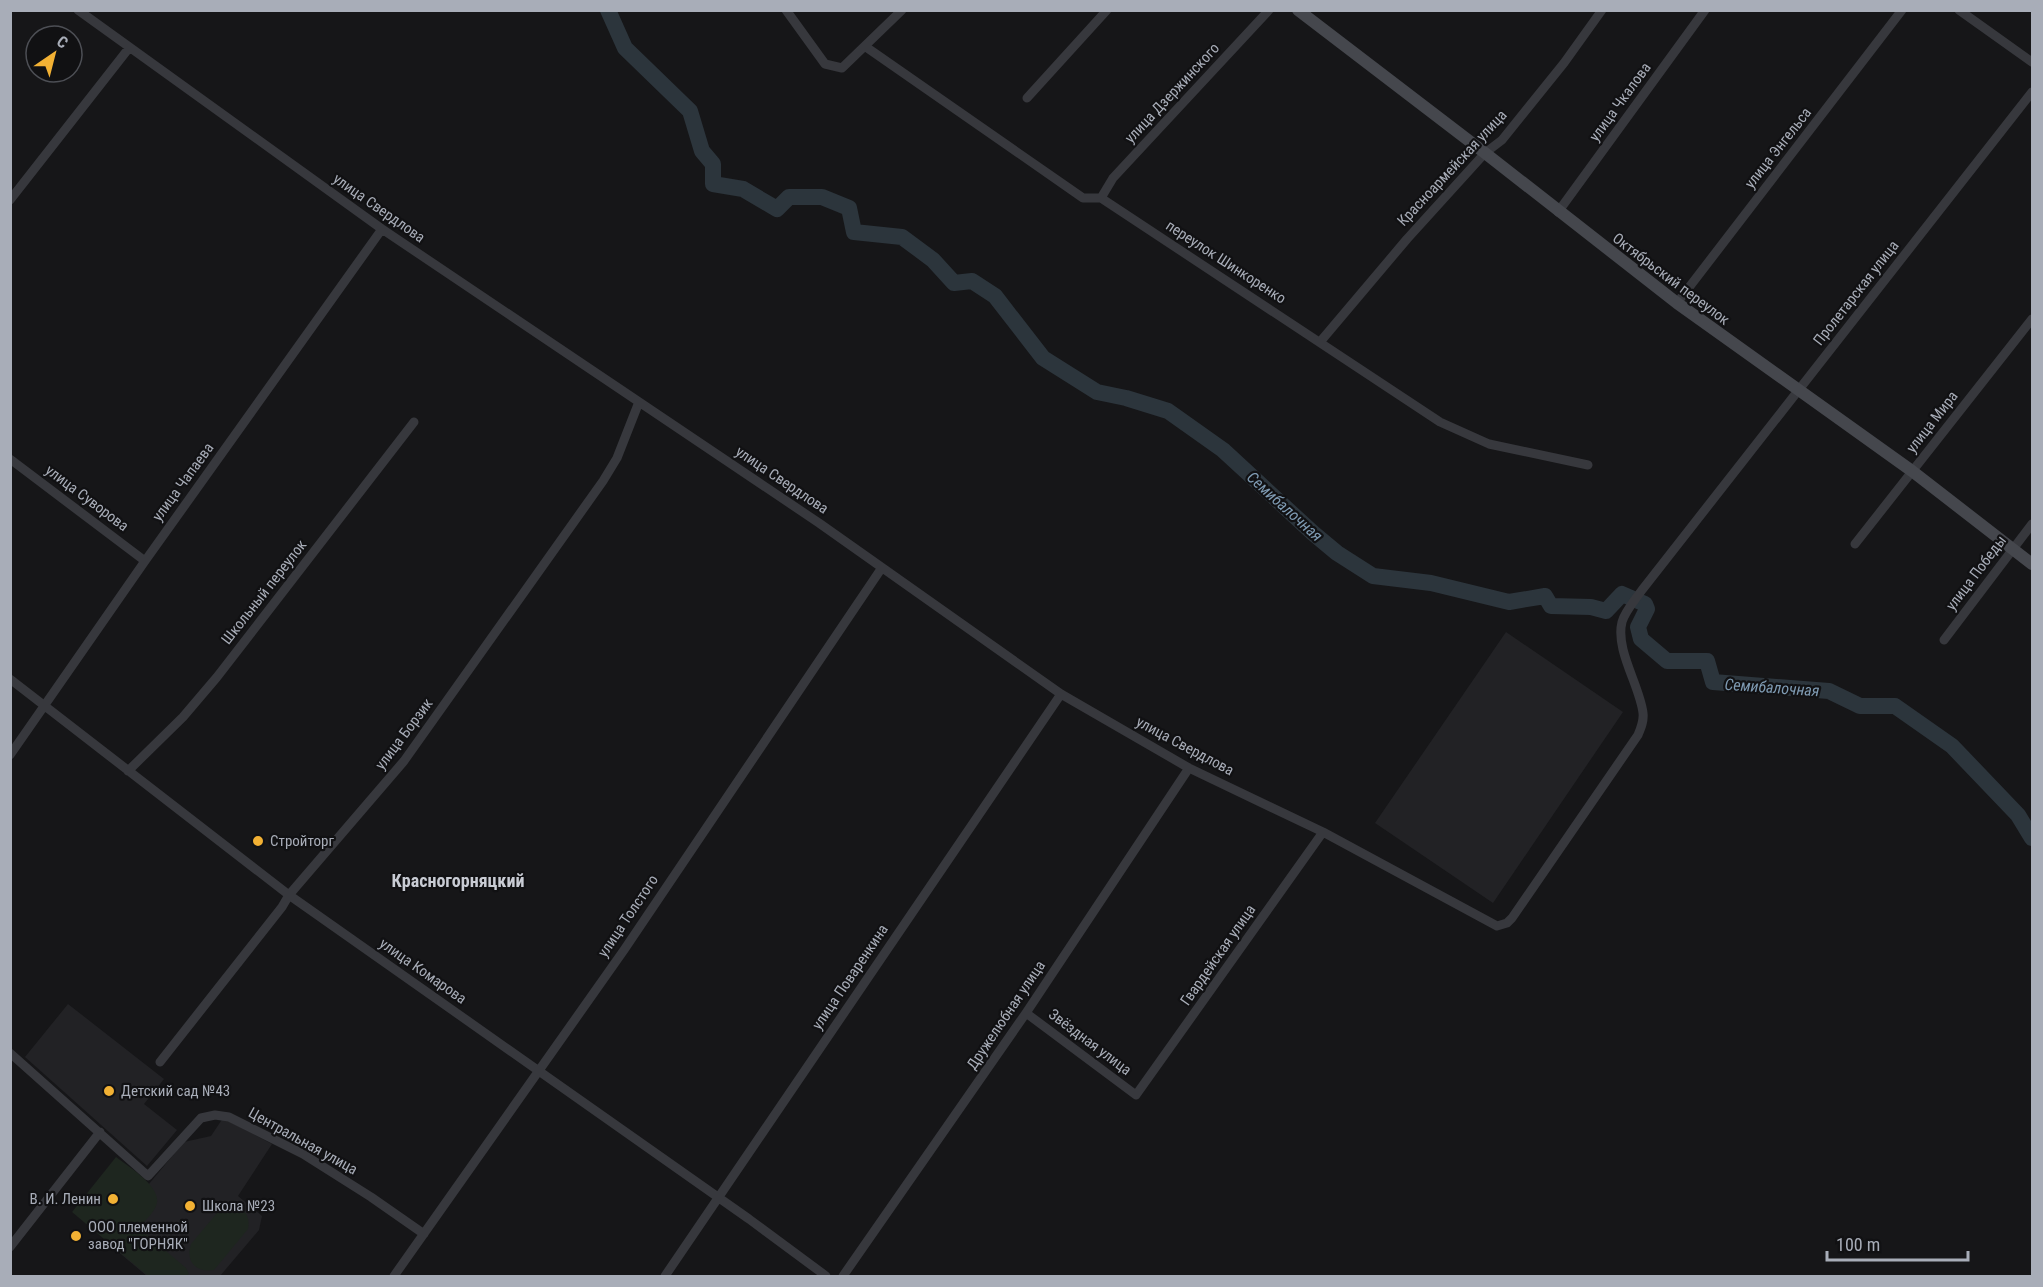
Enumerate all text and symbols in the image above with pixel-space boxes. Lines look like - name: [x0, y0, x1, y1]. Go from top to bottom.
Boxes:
- north arrow: [24, 24, 84, 84]
- text: С: [53, 32, 72, 53]
- street label: улица Дзержинского: [1121, 39, 1223, 147]
- street label: улица Чкалова: [1585, 59, 1655, 145]
- street label: улица Энгельса: [1741, 104, 1815, 192]
- street label: Красноармейская улица: [1394, 106, 1510, 230]
- street label: улица Свердлова: [330, 170, 428, 246]
- street label: переулок Шинкоренко: [1163, 216, 1289, 308]
- street label: Октябрьский переулок: [1609, 229, 1733, 329]
- street label: Пролетарская улица: [1810, 237, 1902, 349]
- street label: улица Мира: [1902, 388, 1962, 456]
- street label: улица Чапаева: [149, 439, 217, 525]
- street label: улица Свердлова: [732, 442, 832, 518]
- street label: улица Суворова: [42, 461, 132, 535]
- water label: Семибалочная: [1243, 468, 1327, 546]
- street label: улица Победы: [1942, 532, 2010, 614]
- street label: Школьный переулок: [218, 536, 310, 648]
- water label: Семибалочная: [1724, 675, 1820, 700]
- street label: улица Борзик: [371, 695, 437, 773]
- street label: улица Свердлова: [1133, 713, 1237, 779]
- place label: Стройторг: [270, 832, 334, 850]
- marker: Стройторг: [251, 834, 265, 848]
- district label: Красногорняцкий: [392, 870, 524, 891]
- street label: улица Толстого: [594, 872, 662, 960]
- street label: Гвардейская улица: [1176, 901, 1260, 1009]
- street label: улица Поваренкина: [808, 921, 892, 1033]
- street label: улица Комарова: [376, 934, 470, 1008]
- street label: Дружелюбная улица: [963, 957, 1049, 1073]
- street label: Звёздная улица: [1045, 1005, 1135, 1079]
- place label: Детский сад №43: [121, 1082, 230, 1100]
- marker: Детский сад №43: [102, 1084, 116, 1098]
- street label: Центральная улица: [245, 1104, 361, 1178]
- place label: В. И. Ленин: [30, 1190, 101, 1208]
- marker: В. И. Ленин: [106, 1192, 120, 1206]
- place label: Школа №23: [202, 1197, 275, 1215]
- marker: Школа №23: [183, 1199, 197, 1213]
- place label: ООО племенной завод "ГОРНЯК": [88, 1218, 188, 1253]
- scale bar: [1827, 1224, 1968, 1262]
- marker: ООО племенной завод "ГОРНЯК": [69, 1229, 83, 1243]
- text: 100 m: [1836, 1234, 1880, 1255]

